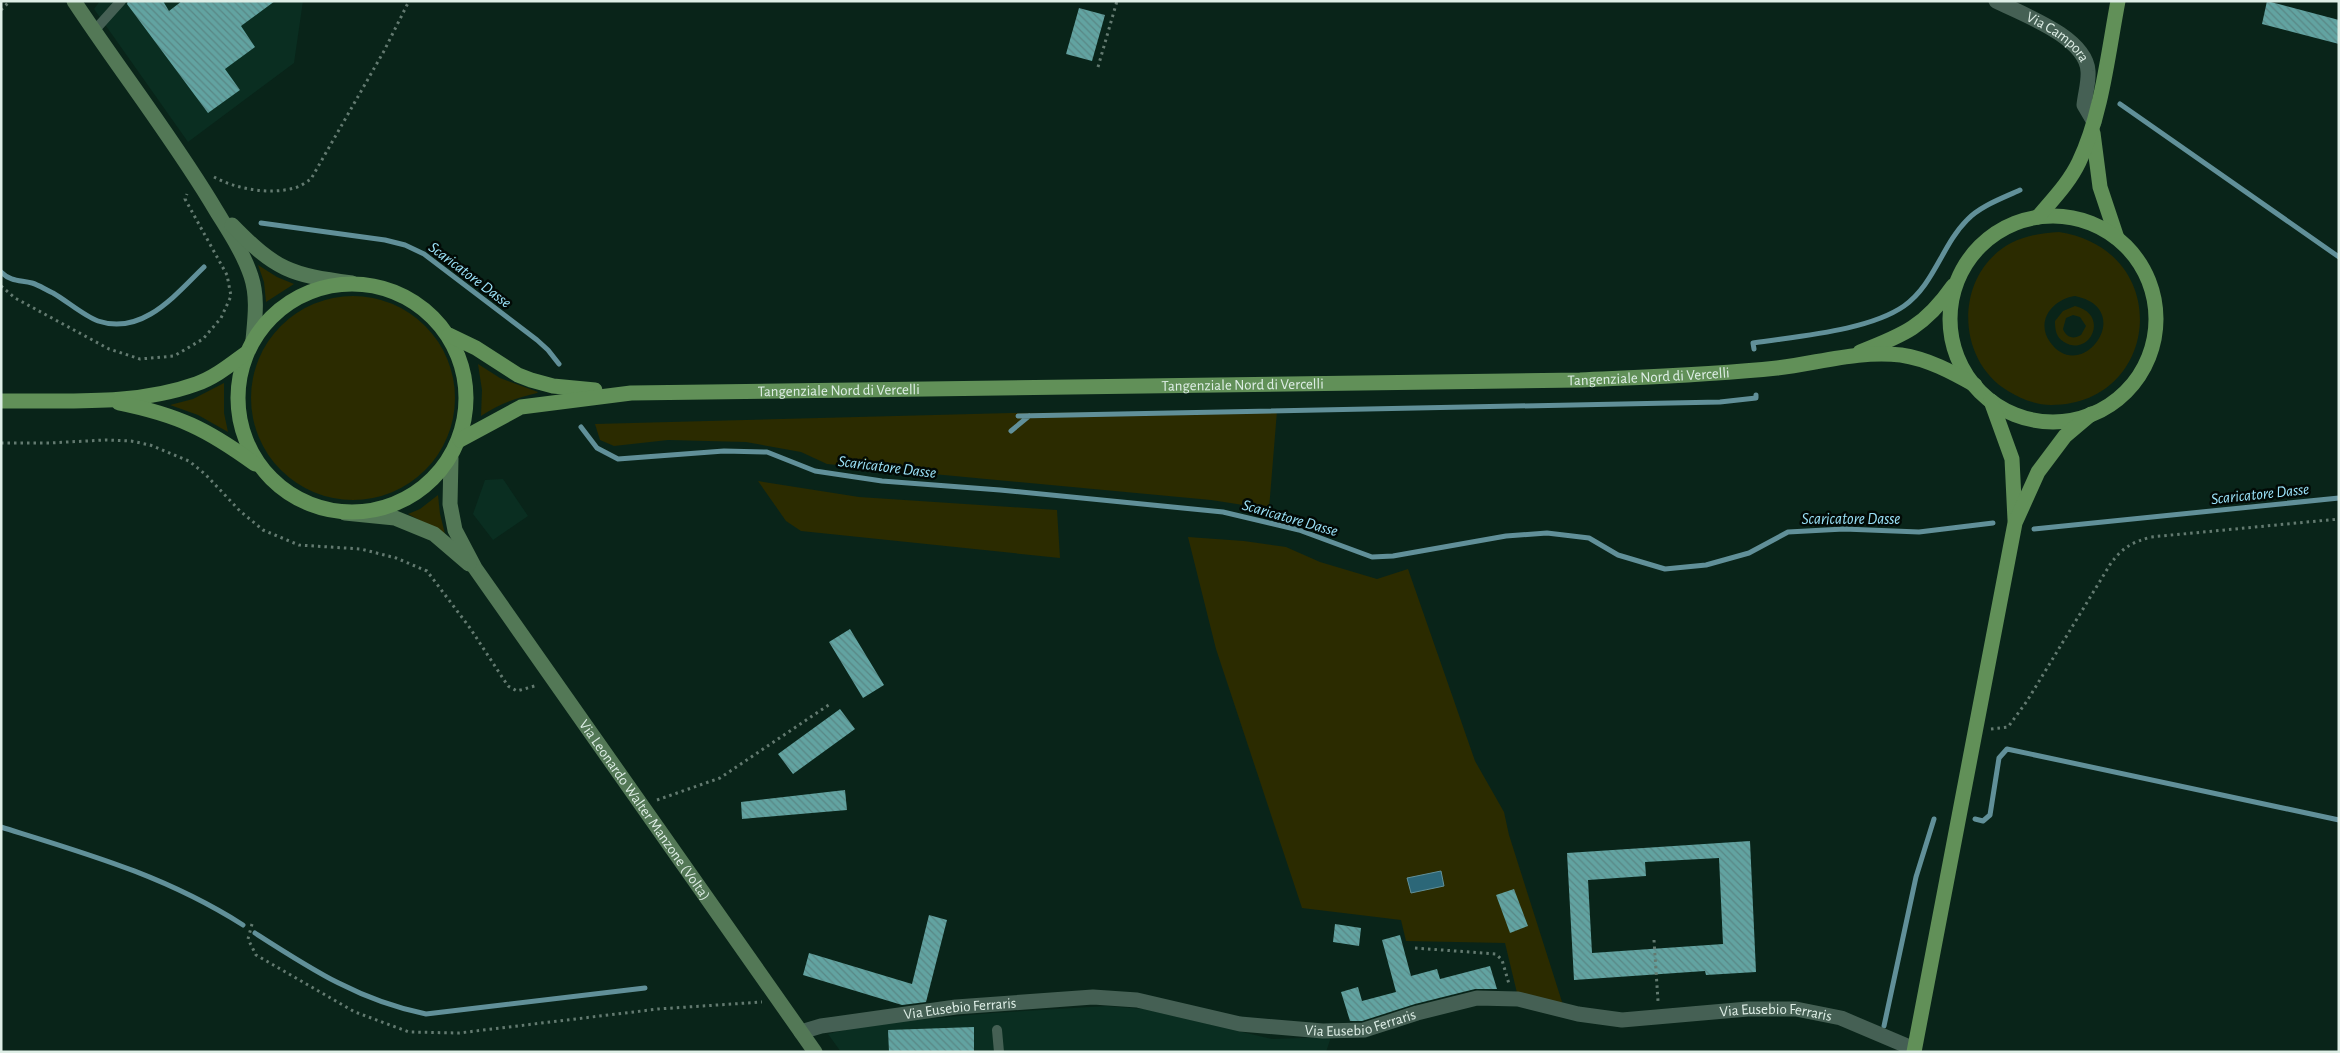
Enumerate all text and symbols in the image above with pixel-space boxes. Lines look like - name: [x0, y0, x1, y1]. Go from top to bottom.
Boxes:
- street label: Via Campora: [2024, 9, 2092, 64]
- water label: Scaricatore Dasse: [426, 239, 514, 311]
- street label: Tangenziale Nord di Vercelli: [1567, 365, 1730, 388]
- street label: Tangenziale Nord di Vercelli: [1161, 376, 1324, 393]
- street label: Tangenziale Nord di Vercelli: [757, 382, 920, 399]
- water label: Scaricatore Dasse: [837, 453, 937, 481]
- water label: Scaricatore Dasse: [2210, 481, 2310, 507]
- water label: Scaricatore Dasse: [1240, 497, 1340, 539]
- water label: Scaricatore Dasse: [1802, 511, 1900, 527]
- street label: Via Leonardo Walter Manzone (Volta): [576, 717, 713, 903]
- street label: Via Eusebio Ferraris: [903, 995, 1017, 1022]
- street label: Via Eusebio Ferraris: [1719, 1001, 1833, 1024]
- street label: Via Eusebio Ferraris: [1304, 1006, 1418, 1039]

